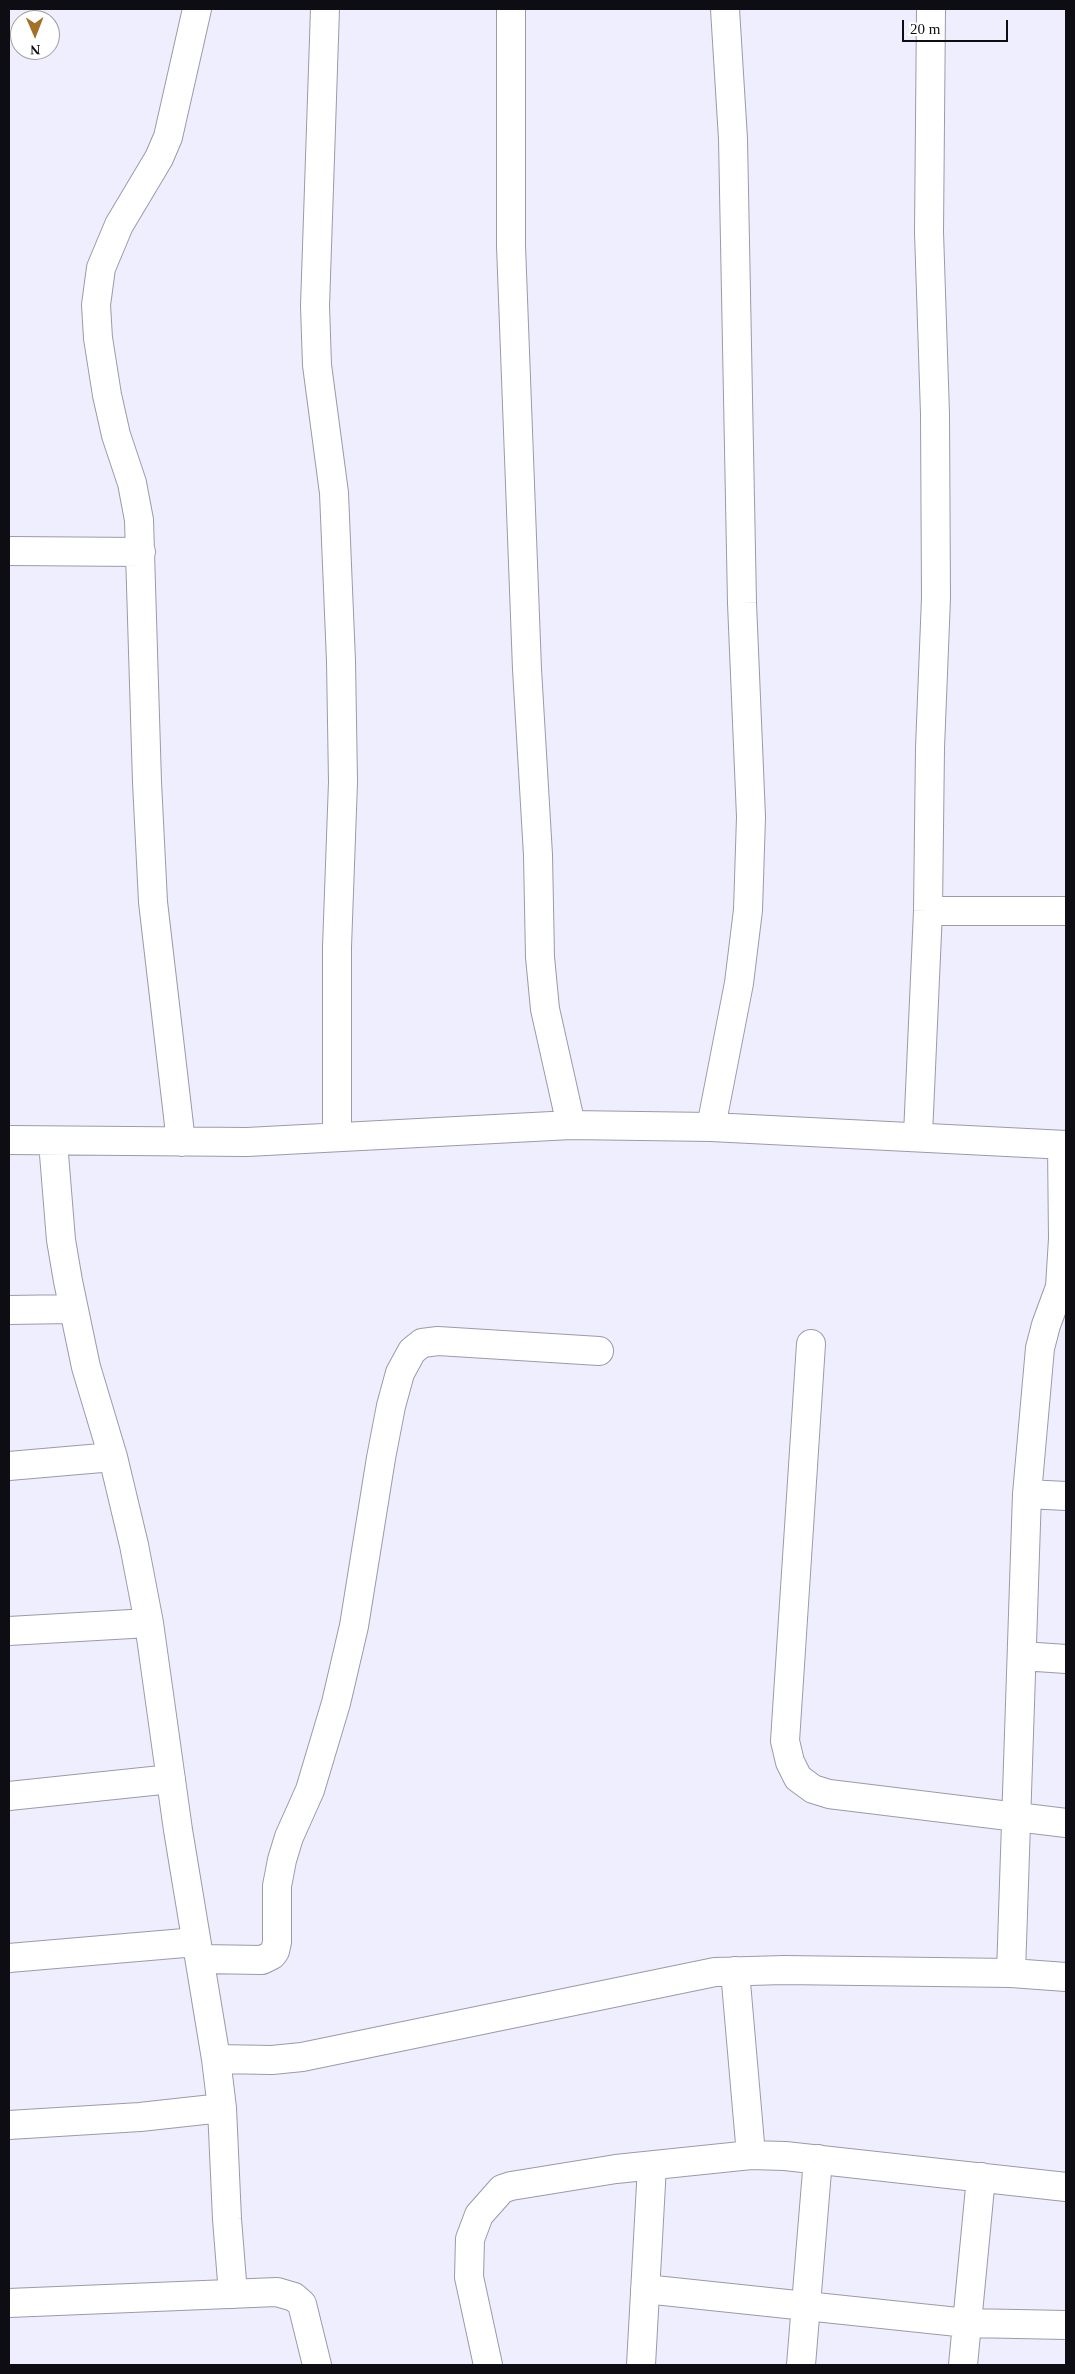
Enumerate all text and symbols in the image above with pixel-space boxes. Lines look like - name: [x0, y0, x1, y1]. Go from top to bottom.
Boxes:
- north arrow: [10, 10, 60, 60]
- scale bar: [905, 10, 1011, 42]
- text: 20 m: [910, 21, 940, 37]
- text: N: [30, 42, 40, 57]

